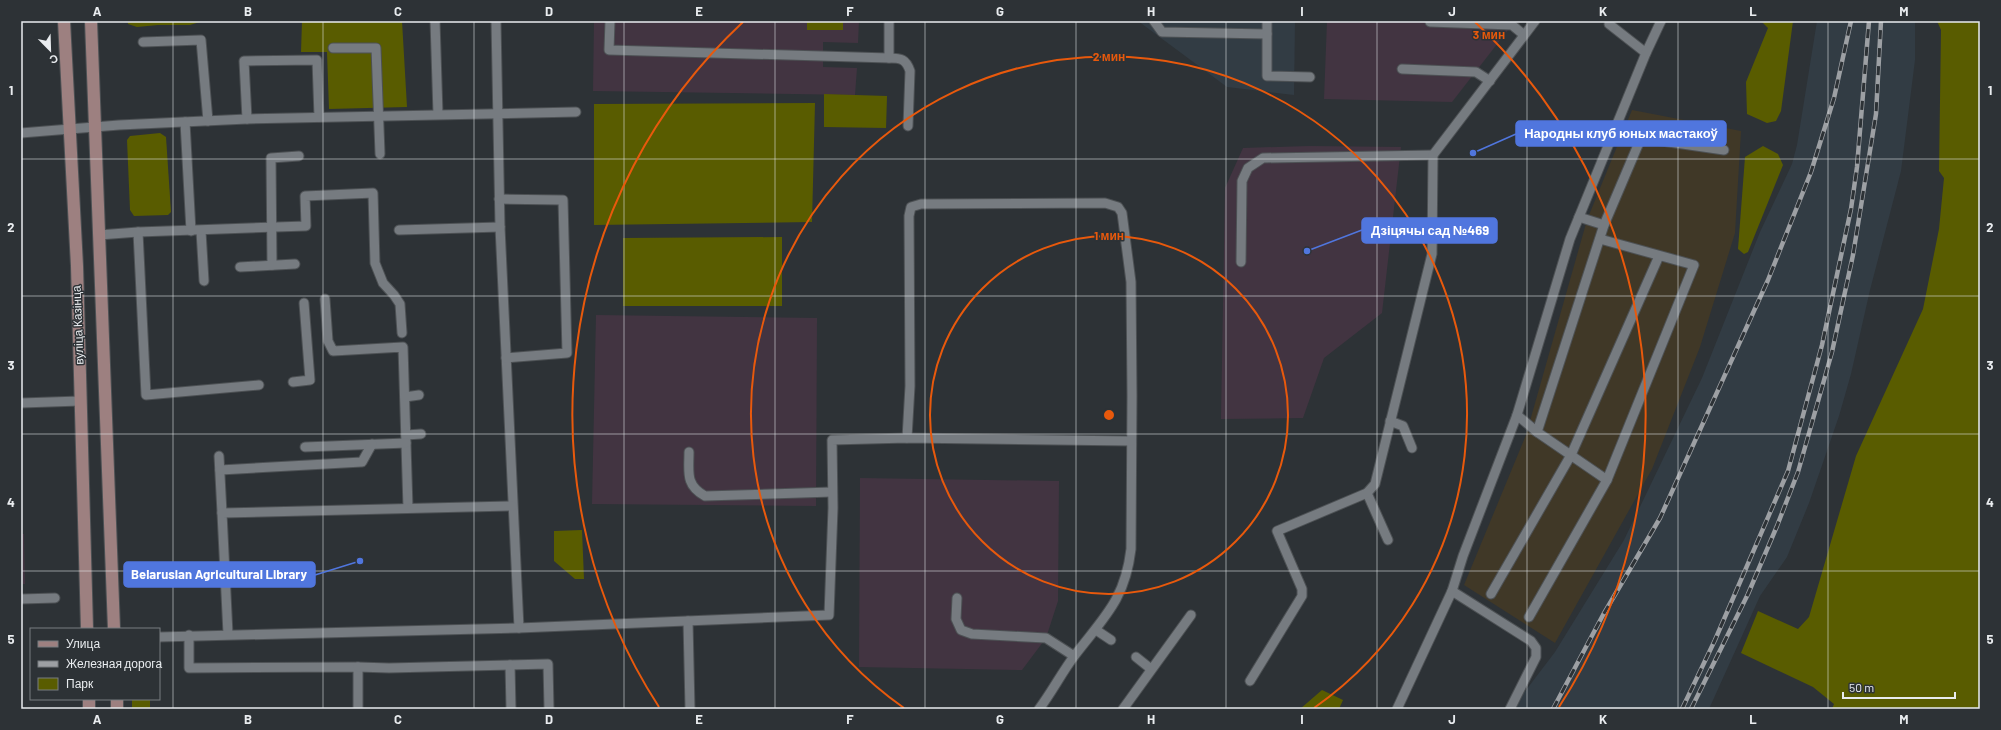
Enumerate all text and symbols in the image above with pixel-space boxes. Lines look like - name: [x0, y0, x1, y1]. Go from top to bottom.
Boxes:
- text: A: [93, 3, 102, 19]
- text: B: [244, 3, 252, 19]
- text: C: [394, 3, 402, 19]
- text: D: [545, 3, 553, 19]
- text: E: [695, 3, 703, 19]
- text: F: [846, 3, 854, 19]
- text: G: [996, 3, 1004, 19]
- text: H: [1147, 3, 1155, 19]
- text: I: [1300, 3, 1304, 19]
- text: J: [1448, 3, 1456, 19]
- text: K: [1599, 3, 1607, 19]
- text: L: [1749, 3, 1757, 19]
- text: M: [1899, 3, 1909, 19]
- text: 3 мин: [1473, 27, 1505, 41]
- north arrow: [30, 30, 70, 70]
- text: 2 мин: [1093, 49, 1125, 63]
- text: С: [48, 52, 60, 67]
- text: 1: [9, 82, 13, 98]
- text: 1: [1988, 82, 1992, 98]
- callout: Народны клуб юных мастакоў: [1516, 121, 1726, 146]
- text: Народны клуб юных мастакоў: [1524, 125, 1719, 141]
- callout: Дзіцячы сад №469: [1362, 218, 1497, 243]
- text: 2: [7, 219, 15, 235]
- text: 2: [1986, 219, 1994, 235]
- text: Дзіцячы сад №469: [1371, 222, 1489, 238]
- text: 1 мин: [1094, 228, 1124, 242]
- street label: вуліца Казінца: [69, 285, 86, 365]
- text: 3: [7, 357, 15, 373]
- text: 3: [1986, 357, 1994, 373]
- centre of rings: [1102, 408, 1116, 422]
- text: 4: [7, 494, 15, 510]
- text: 4: [1986, 494, 1994, 510]
- callout: Belarusian Agricultural Library: [124, 562, 315, 587]
- text: Belarusian Agricultural Library: [131, 566, 307, 582]
- legend: [30, 628, 160, 700]
- text: 5: [7, 631, 15, 647]
- text: 5: [1986, 631, 1994, 647]
- text: Улица: [66, 636, 100, 651]
- text: Железная дорога: [66, 656, 162, 671]
- scale bar: [1843, 674, 1955, 700]
- text: Парк: [66, 676, 94, 691]
- text: 50 m: [1849, 680, 1874, 694]
- text: A: [93, 711, 102, 727]
- text: B: [244, 711, 252, 727]
- text: C: [394, 711, 402, 727]
- text: D: [545, 711, 553, 727]
- text: E: [695, 711, 703, 727]
- text: F: [846, 711, 854, 727]
- text: G: [996, 711, 1004, 727]
- text: H: [1147, 711, 1155, 727]
- text: I: [1300, 711, 1304, 727]
- text: J: [1448, 711, 1456, 727]
- text: K: [1599, 711, 1607, 727]
- text: L: [1749, 711, 1757, 727]
- text: M: [1899, 711, 1909, 727]

